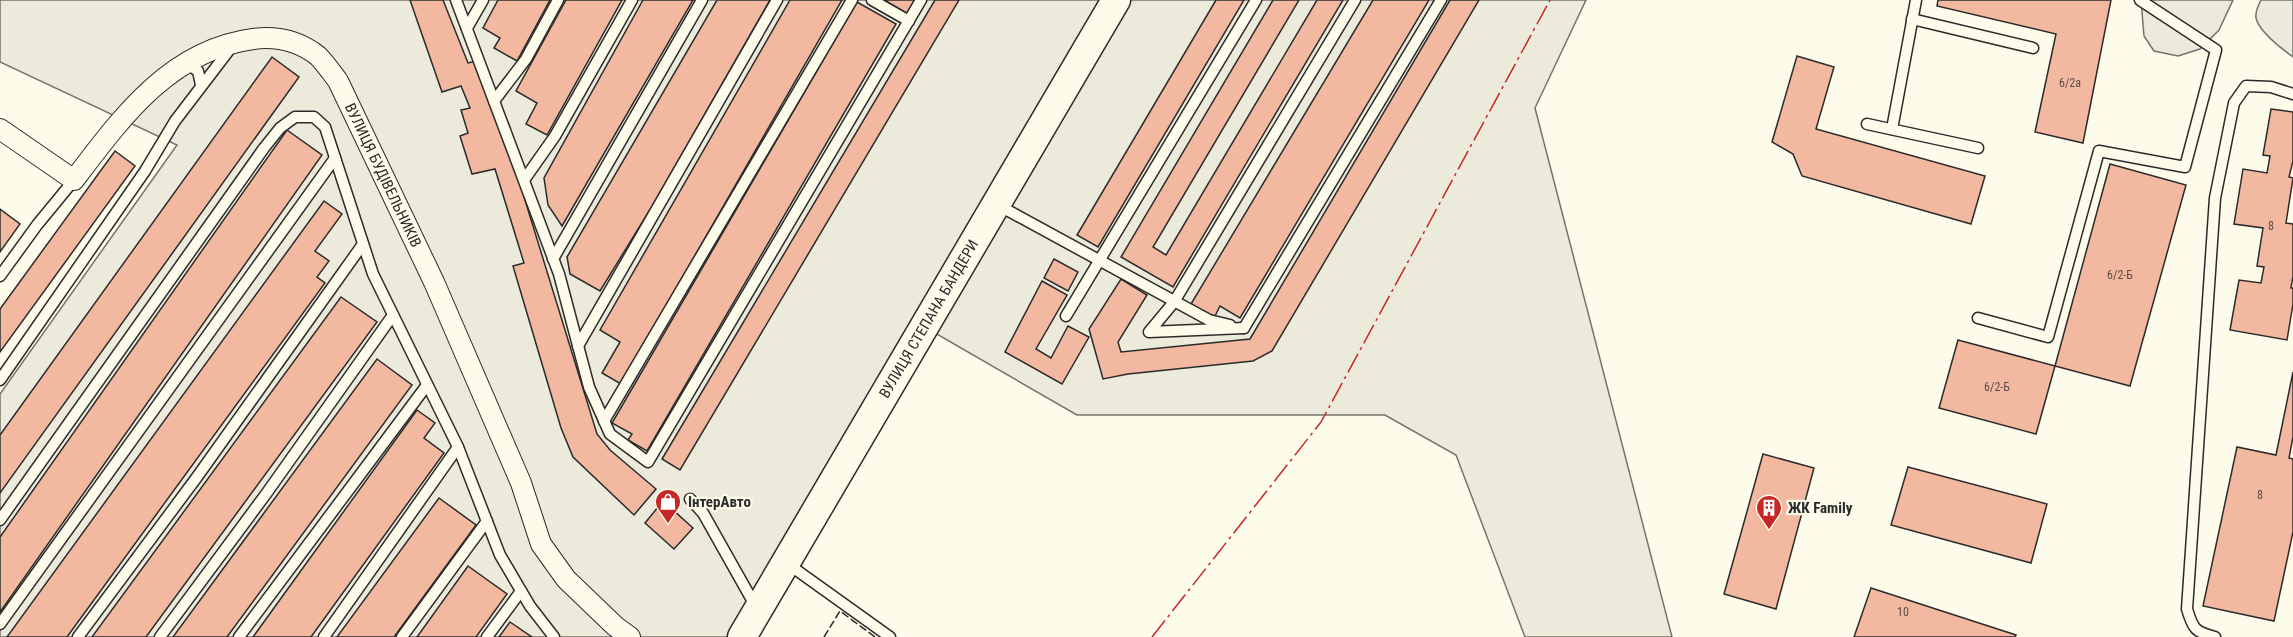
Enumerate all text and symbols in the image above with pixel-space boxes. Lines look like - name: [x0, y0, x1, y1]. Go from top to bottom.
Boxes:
- house number: 6/2а: [2059, 76, 2081, 90]
- street label: ВУЛИЦЯ БУДІВЕЛЬНИКІВ: [341, 100, 425, 250]
- house number: 8: [2268, 219, 2274, 233]
- street label: ВУЛИЦЯ СТЕПАНА БАНДЕРИ: [875, 236, 982, 401]
- house number: 6/2-Б: [2107, 268, 2133, 282]
- house number: 6/2-Б: [1984, 380, 2010, 394]
- shop icon: ІнтерАвто: [653, 487, 683, 525]
- house number: 8: [2257, 488, 2263, 502]
- place label: ІнтерАвто: [688, 493, 751, 511]
- building icon: ЖК Family: [1754, 493, 1784, 531]
- place label: ЖК Family: [1788, 499, 1853, 517]
- house number: 10: [1897, 605, 1909, 619]

